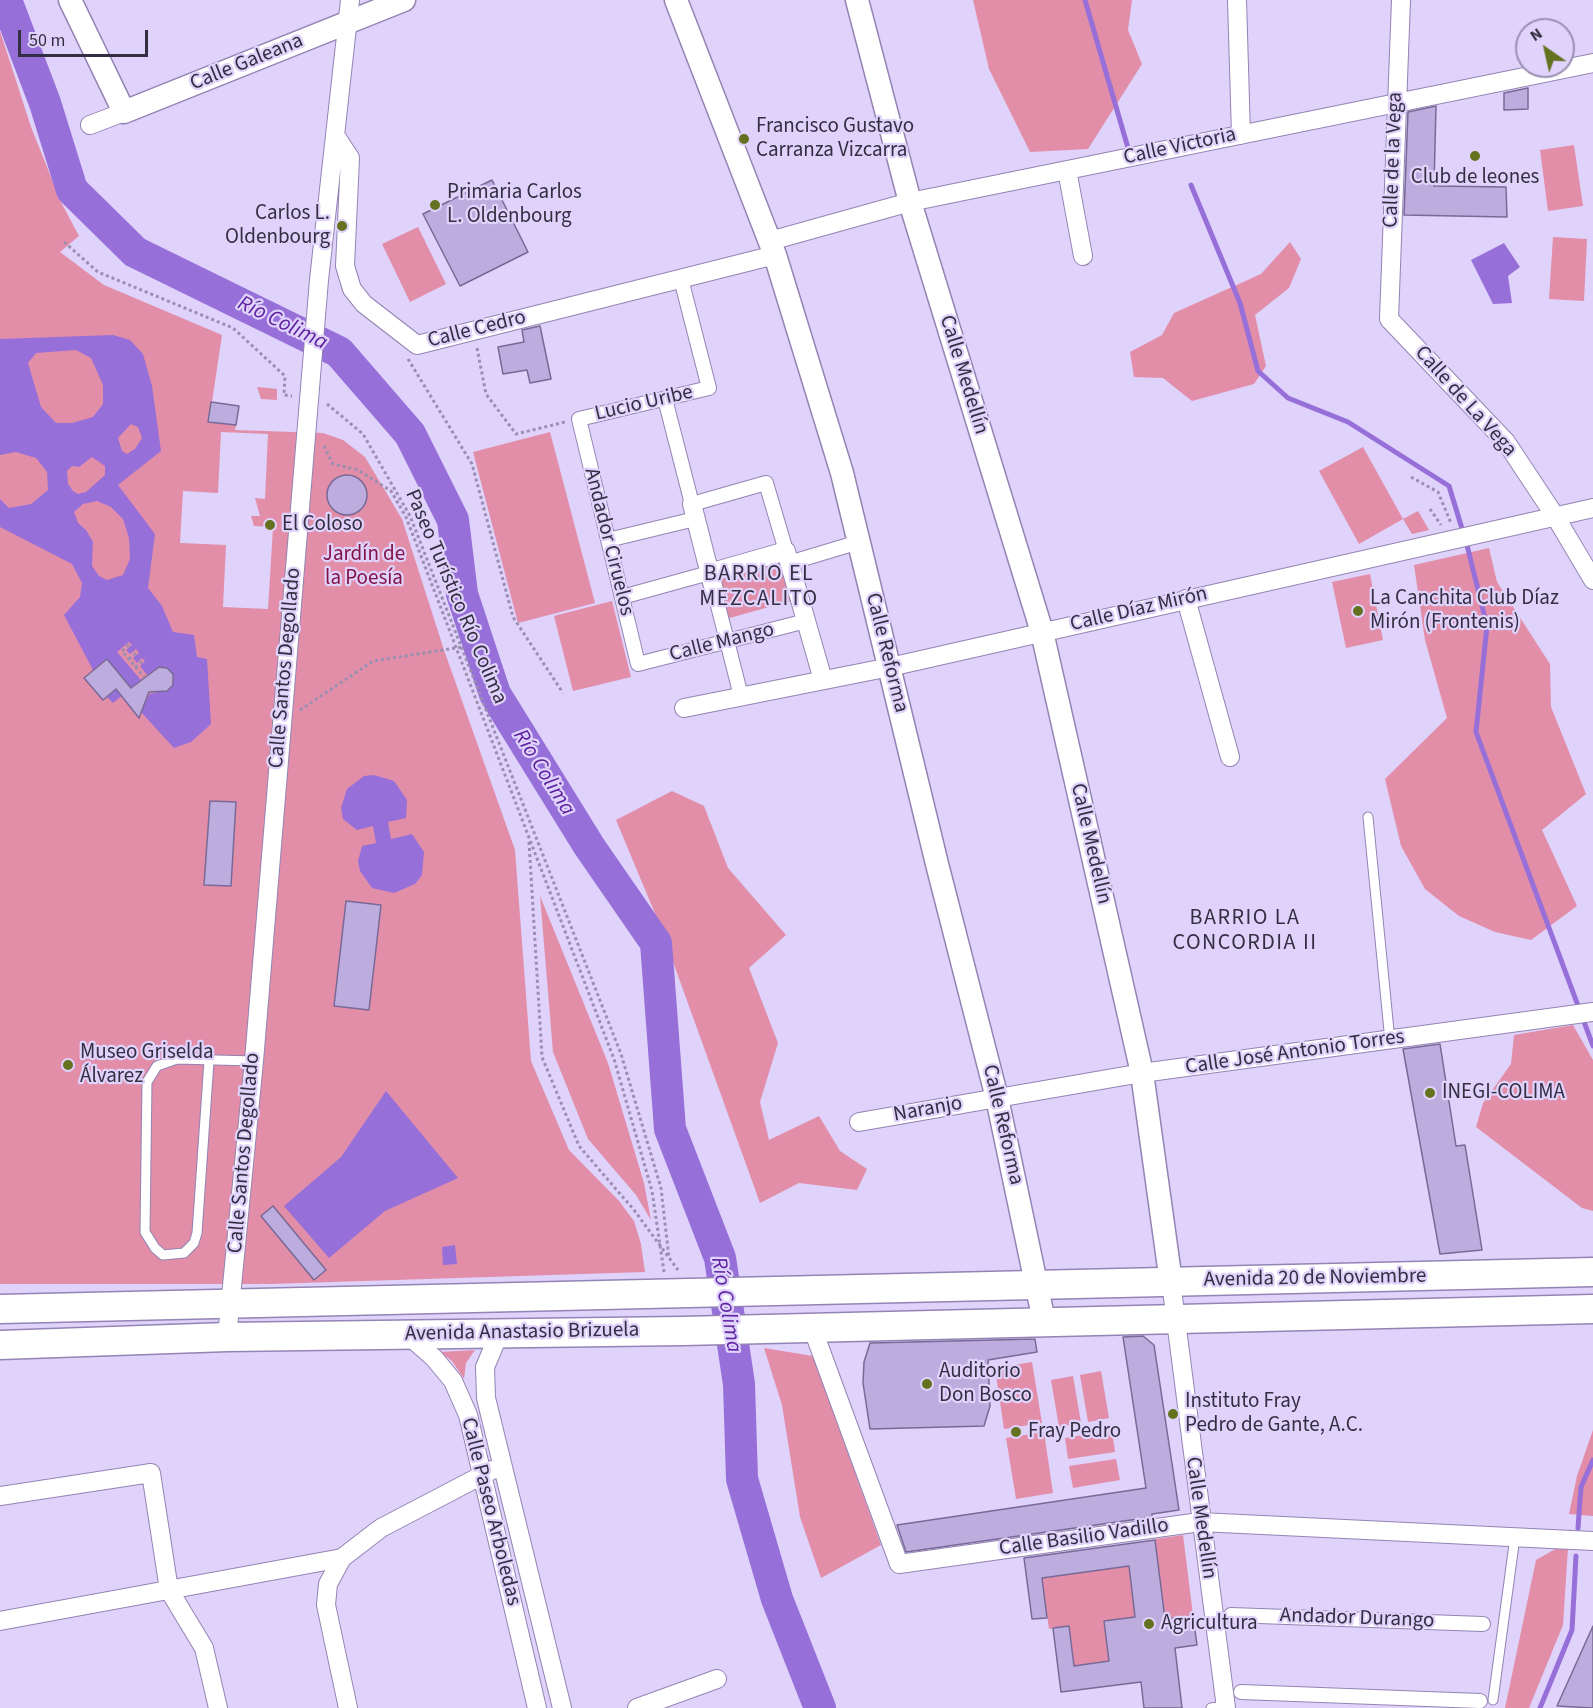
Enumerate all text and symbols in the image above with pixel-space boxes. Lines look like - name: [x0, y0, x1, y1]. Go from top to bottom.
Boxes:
- scale bar: [21, 18, 152, 56]
- north arrow: [1515, 18, 1575, 78]
- text: N: [1525, 23, 1547, 47]
- text: 50 m: [29, 28, 65, 53]
- street label: Calle Galeana: [187, 29, 307, 97]
- street label: Calle de la Vega: [1379, 92, 1409, 228]
- place label: Francisco Gustavo Carranza Vizcarra: [756, 114, 914, 164]
- street label: Calle Victoria: [1121, 123, 1239, 171]
- marker: Francisco Gustavo Carranza Vizcarra: [737, 132, 751, 146]
- marker: Club de leones: [1468, 149, 1482, 163]
- place label: Club de leones: [1411, 165, 1539, 191]
- place label: Primaria Carlos L. Oldenbourg: [447, 180, 582, 230]
- marker: Primaria Carlos L. Oldenbourg: [428, 198, 442, 212]
- place label: Carlos L. Oldenbourg: [225, 201, 330, 251]
- marker: Carlos L. Oldenbourg: [335, 219, 349, 233]
- water label: Río Colima: [233, 291, 331, 357]
- street label: Calle Cedro: [425, 306, 529, 354]
- street label: Calle Medellín: [933, 312, 993, 438]
- street label: Calle de La Vega: [1409, 341, 1521, 463]
- street label: Lucio Uribe: [593, 381, 695, 427]
- street label: Andador Ciruelos: [577, 465, 639, 619]
- street label: Paseo Turístico Río Colima: [398, 486, 512, 708]
- place label: El Coloso: [282, 512, 363, 538]
- marker: El Coloso: [263, 518, 277, 532]
- park label: Jardín de la Poesía: [323, 542, 405, 592]
- district label: BARRIO EL MEZCALITO: [699, 562, 819, 614]
- street label: Calle Santos Degollado: [265, 567, 307, 769]
- street label: Calle Díaz Mirón: [1068, 582, 1210, 638]
- place label: La Canchita Club Díaz Mirón (Frontenis): [1370, 586, 1559, 636]
- street label: Calle Reforma: [859, 590, 913, 716]
- marker: La Canchita Club Díaz Mirón (Frontenis): [1351, 604, 1365, 618]
- street label: Calle Mango: [667, 618, 777, 668]
- water label: Río Colima: [506, 725, 580, 821]
- street label: Calle Medellín: [1064, 781, 1116, 907]
- district label: BARRIO LA CONCORDIA II: [1172, 906, 1318, 957]
- street label: Calle José Antonio Torres: [1184, 1025, 1406, 1081]
- place label: Museo Griselda Álvarez: [80, 1040, 214, 1090]
- street label: Calle Santos Degollado: [224, 1052, 266, 1254]
- marker: Museo Griselda Álvarez: [61, 1058, 75, 1072]
- street label: Calle Reforma: [976, 1062, 1028, 1188]
- place label: INEGI-COLIMA: [1442, 1080, 1565, 1106]
- marker: INEGI-COLIMA: [1423, 1086, 1437, 1100]
- street label: Naranjo: [892, 1092, 964, 1128]
- water label: Río Colima: [704, 1255, 746, 1355]
- street label: Avenida 20 de Noviembre: [1203, 1264, 1427, 1294]
- street label: Avenida Anastasio Brizuela: [405, 1318, 639, 1348]
- place label: Auditorio Don Bosco: [939, 1359, 1032, 1409]
- marker: Auditorio Don Bosco: [920, 1377, 934, 1391]
- place label: Instituto Fray Pedro de Gante, A.C.: [1185, 1389, 1363, 1439]
- marker: Instituto Fray Pedro de Gante, A.C.: [1166, 1407, 1180, 1421]
- street label: Calle Paseo Arboledas: [454, 1415, 526, 1609]
- place label: Fray Pedro: [1028, 1419, 1121, 1445]
- marker: Fray Pedro: [1009, 1425, 1023, 1439]
- street label: Calle Medellín: [1179, 1455, 1221, 1581]
- street label: Calle Basilio Vadillo: [998, 1514, 1170, 1562]
- street label: Andador Durango: [1279, 1604, 1435, 1634]
- place label: Agricultura: [1161, 1611, 1258, 1637]
- marker: Agricultura: [1142, 1617, 1156, 1631]

